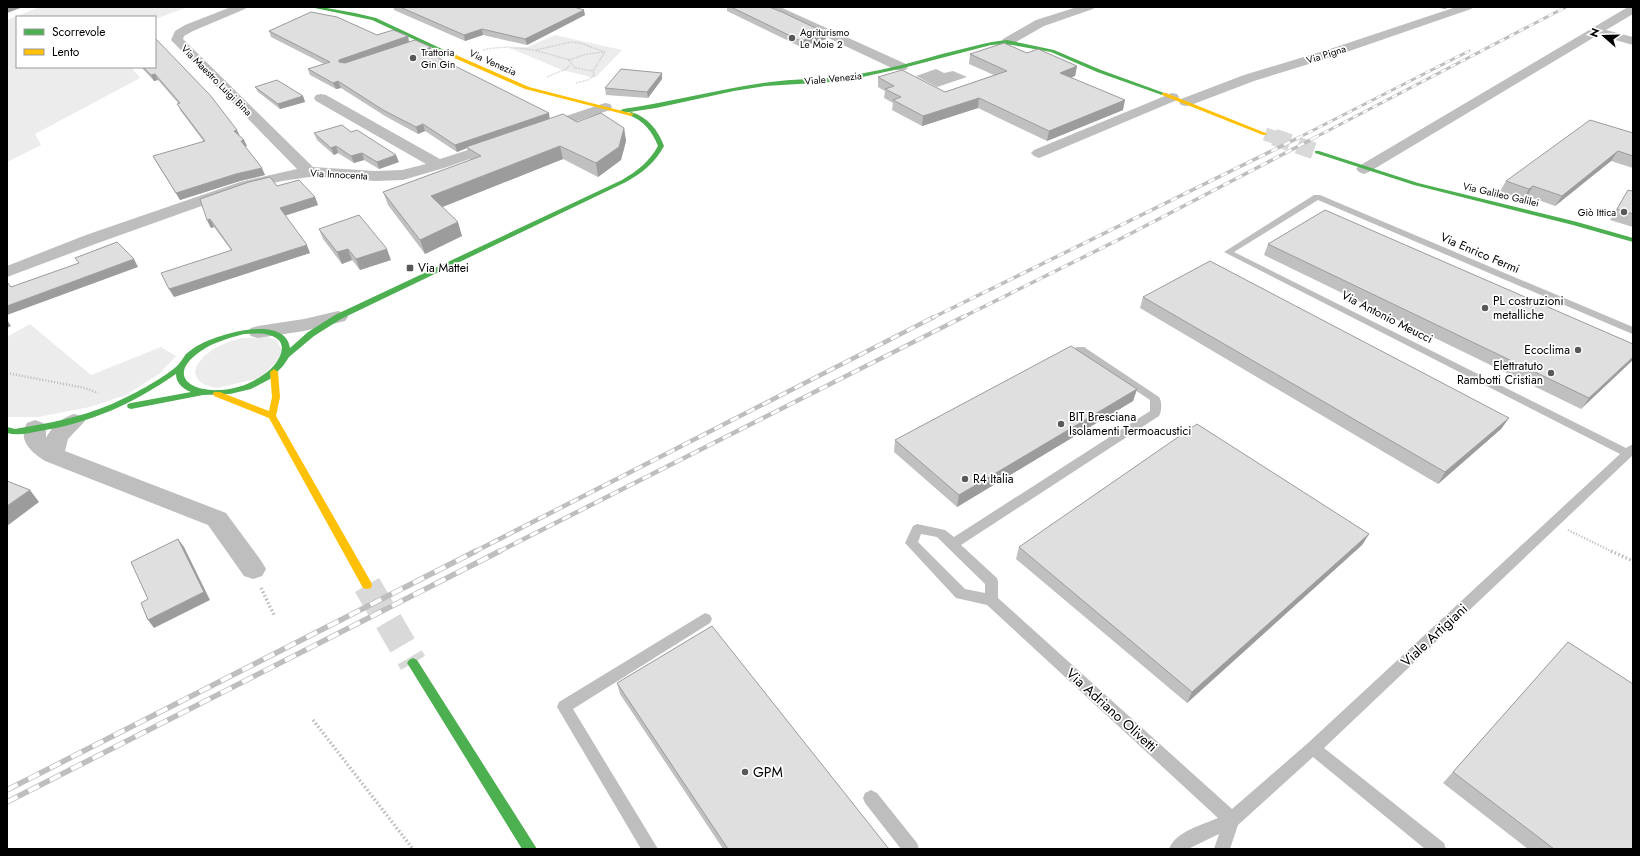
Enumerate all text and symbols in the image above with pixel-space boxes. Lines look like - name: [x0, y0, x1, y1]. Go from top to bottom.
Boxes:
- legend: [16, 16, 156, 68]
- north arrow: [1584, 16, 1624, 56]
- text: Scorrevole: [52, 23, 106, 41]
- place label: Agriturismo Le Moie 2: [800, 25, 850, 52]
- text: N: [1586, 26, 1604, 39]
- marker: Agriturismo Le Moie 2: [787, 33, 797, 43]
- street label: Via Maestro Luigi Bina: [178, 41, 256, 119]
- street label: Via Pigna: [1304, 41, 1348, 68]
- text: Lento: [52, 43, 80, 61]
- place label: Trattoria Gin Gin: [421, 45, 455, 72]
- street label: Via Venezia: [467, 45, 519, 80]
- marker: Trattoria Gin Gin: [408, 53, 418, 63]
- street label: Viale Venezia: [804, 68, 863, 89]
- street label: Via Innocenta: [310, 165, 368, 184]
- street label: Via Galileo Galilei: [1461, 178, 1541, 211]
- place label: Giò Ittica: [1578, 205, 1616, 220]
- marker: Giò Ittica: [1619, 207, 1629, 217]
- street label: Via Enrico Fermi: [1437, 228, 1523, 278]
- place label: Via Mattei: [418, 259, 469, 277]
- marker: Via Mattei: [405, 263, 415, 273]
- street label: Via Antonio Meucci: [1338, 286, 1436, 348]
- place label: PL costruzioni metalliche: [1493, 292, 1564, 324]
- marker: PL costruzioni metalliche: [1480, 303, 1490, 313]
- place label: Ecoclima: [1524, 341, 1570, 359]
- marker: Ecoclima: [1573, 345, 1583, 355]
- place label: Elettratuto Rambotti Cristian: [1457, 357, 1543, 389]
- marker: Elettratuto Rambotti Cristian: [1546, 368, 1556, 378]
- place label: BIT Bresciana Isolamenti Termoacustici: [1069, 408, 1191, 440]
- marker: BIT Bresciana Isolamenti Termoacustici: [1056, 419, 1066, 429]
- place label: R4 Italia: [973, 470, 1014, 488]
- marker: R4 Italia: [960, 474, 970, 484]
- street label: Viale Artigiani: [1396, 599, 1472, 671]
- street label: Via Adriano Olivetti: [1062, 663, 1162, 757]
- place label: GPM: [753, 762, 783, 782]
- marker: GPM: [740, 767, 750, 777]

